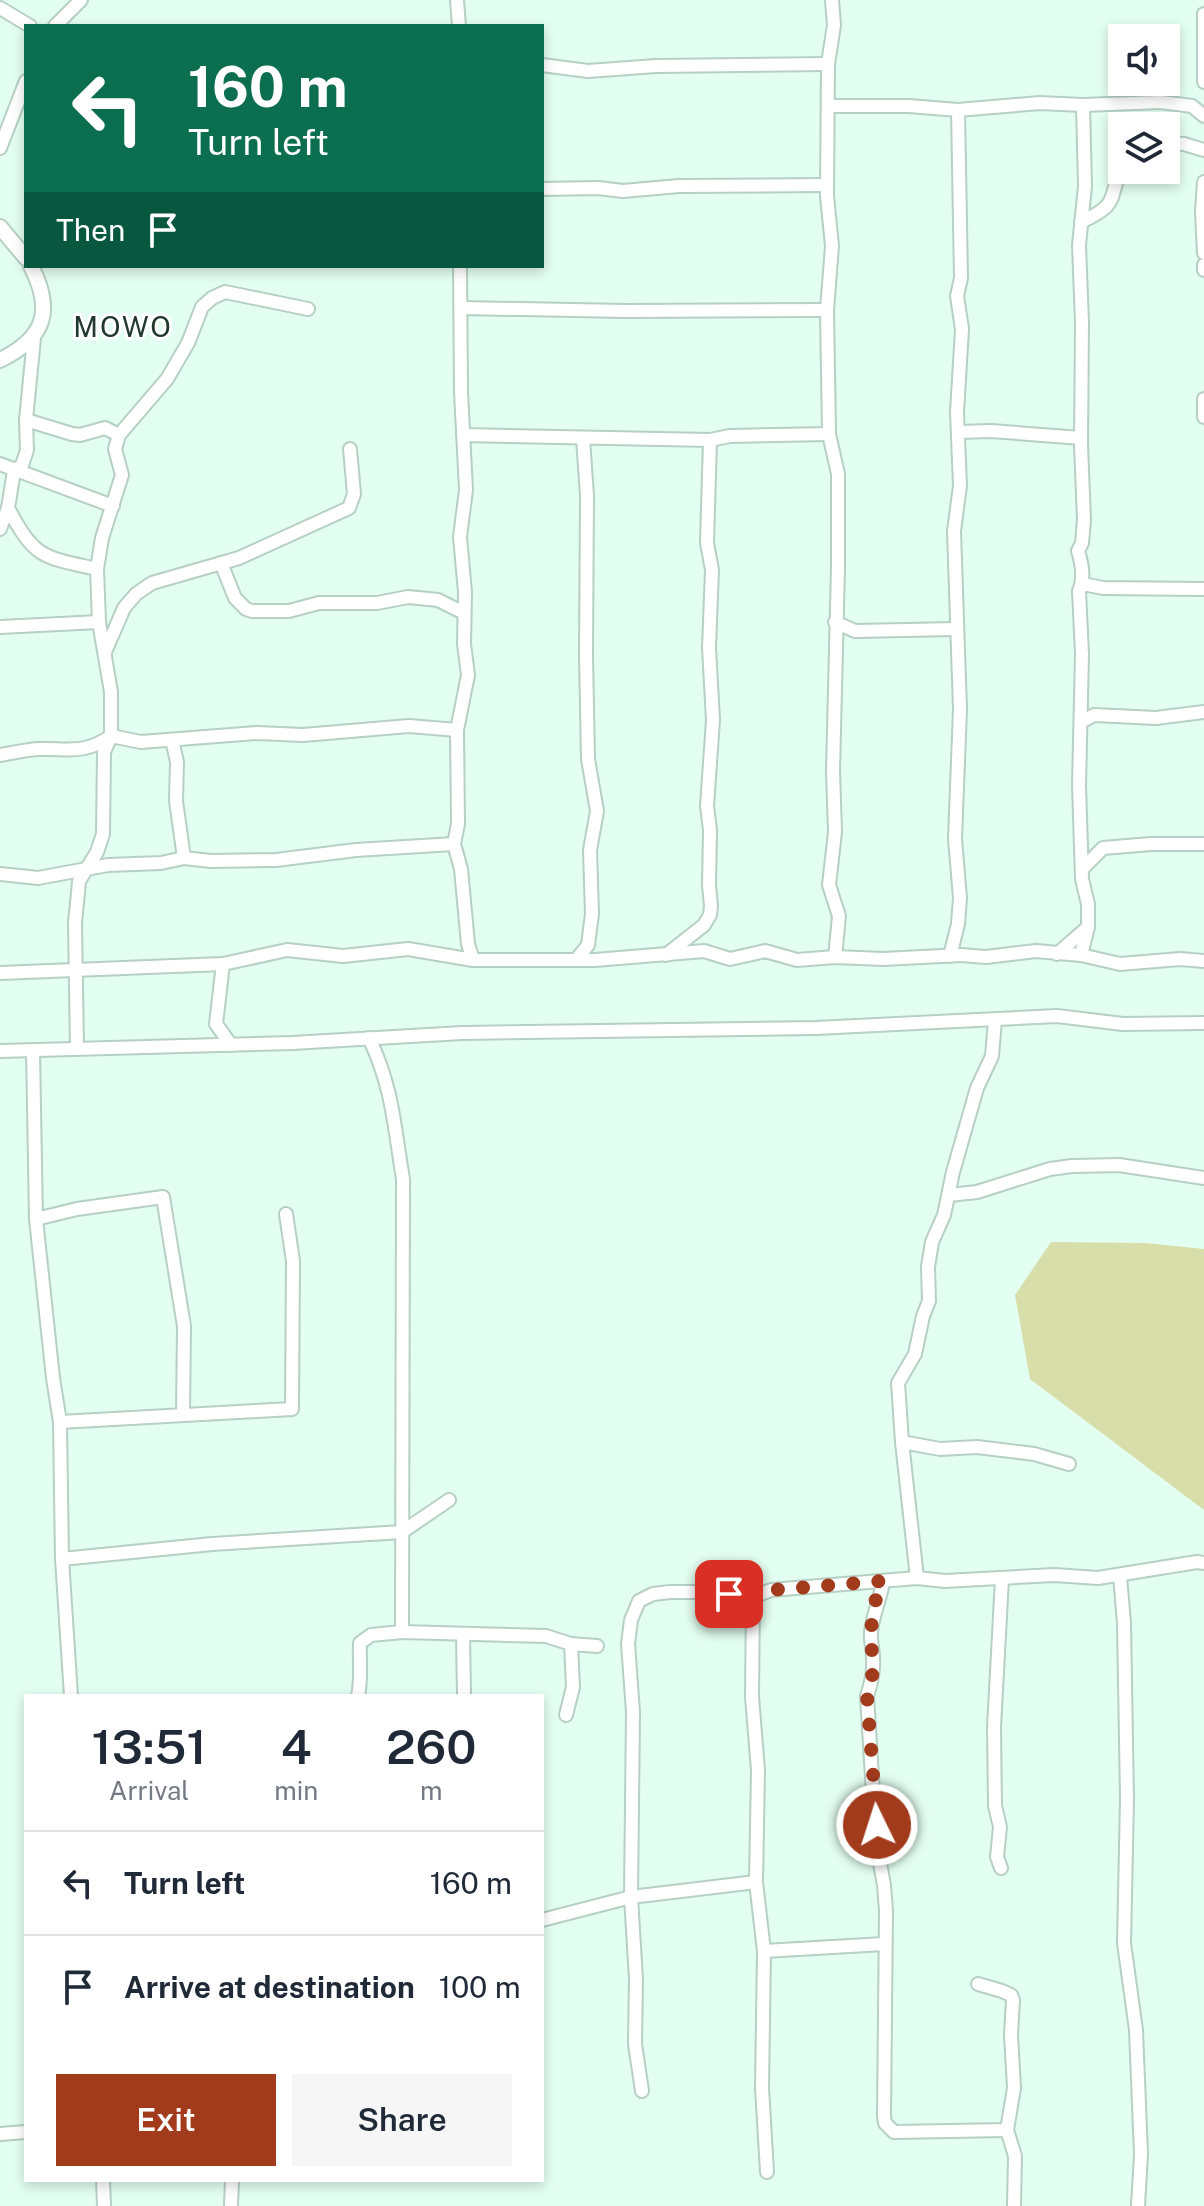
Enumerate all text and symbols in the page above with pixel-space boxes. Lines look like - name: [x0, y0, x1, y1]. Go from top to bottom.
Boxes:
- map controls: [1108, 24, 1180, 184]
- button: sound: [1108, 24, 1180, 96]
- text: 160 m: [188, 54, 348, 120]
- icon: left: [56, 56, 160, 160]
- button: layers: [1108, 112, 1180, 184]
- text: Turn left: [188, 121, 329, 163]
- icon: arrive: [141, 208, 185, 252]
- text: Then: [56, 212, 125, 248]
- district label: MOWO: [73, 310, 173, 343]
- pin: [695, 1560, 763, 1628]
- icon: arrive: [707, 1572, 751, 1616]
- text: 13:51: [92, 1718, 207, 1775]
- text: 4: [281, 1718, 312, 1775]
- text: 260: [386, 1718, 476, 1775]
- text: Arrival: [109, 1775, 189, 1806]
- text: min: [274, 1775, 318, 1806]
- text: m: [420, 1775, 442, 1806]
- position arrow: [835, 1783, 919, 1867]
- icon: left: [56, 1861, 100, 1905]
- text: Turn left: [124, 1865, 245, 1901]
- text: 160 m: [430, 1865, 512, 1901]
- icon: arrive: [56, 1965, 100, 2009]
- text: Arrive at destination: [124, 1969, 415, 2005]
- text: 100 m: [439, 1969, 521, 2005]
- button: Exit: [56, 2074, 276, 2166]
- button: Share: [292, 2074, 512, 2166]

